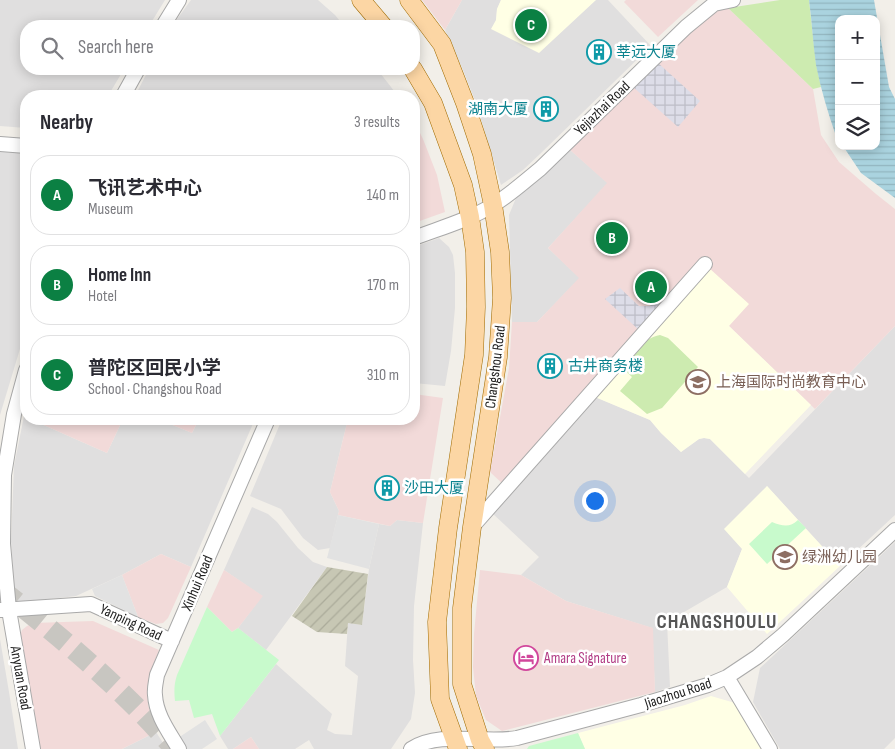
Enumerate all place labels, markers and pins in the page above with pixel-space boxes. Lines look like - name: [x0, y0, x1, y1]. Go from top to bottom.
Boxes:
- pin: C: [515, 6, 547, 44]
- building icon: 莘远大厦: [586, 39, 612, 65]
- place label: 莘远大厦: [616, 43, 676, 62]
- building icon: 湖南大厦: [533, 96, 559, 122]
- place label: 湖南大厦: [468, 100, 528, 119]
- pin: B: [596, 219, 628, 257]
- pin: A: [635, 268, 667, 306]
- building icon: 古井商务楼: [537, 353, 563, 379]
- place label: 古井商务楼: [568, 357, 643, 376]
- school or university icon: 上海国际时尚教育中心: [685, 369, 711, 395]
- place label: 上海国际时尚教育中心: [716, 373, 866, 392]
- building icon: 沙田大厦: [374, 475, 400, 501]
- place label: 沙田大厦: [404, 479, 464, 498]
- school or university icon: 绿洲幼儿园: [772, 544, 798, 570]
- place label: 绿洲幼儿园: [802, 548, 877, 567]
- hotel icon: Amara Signature: [513, 645, 539, 671]
- place label: Amara Signature: [543, 649, 627, 668]

